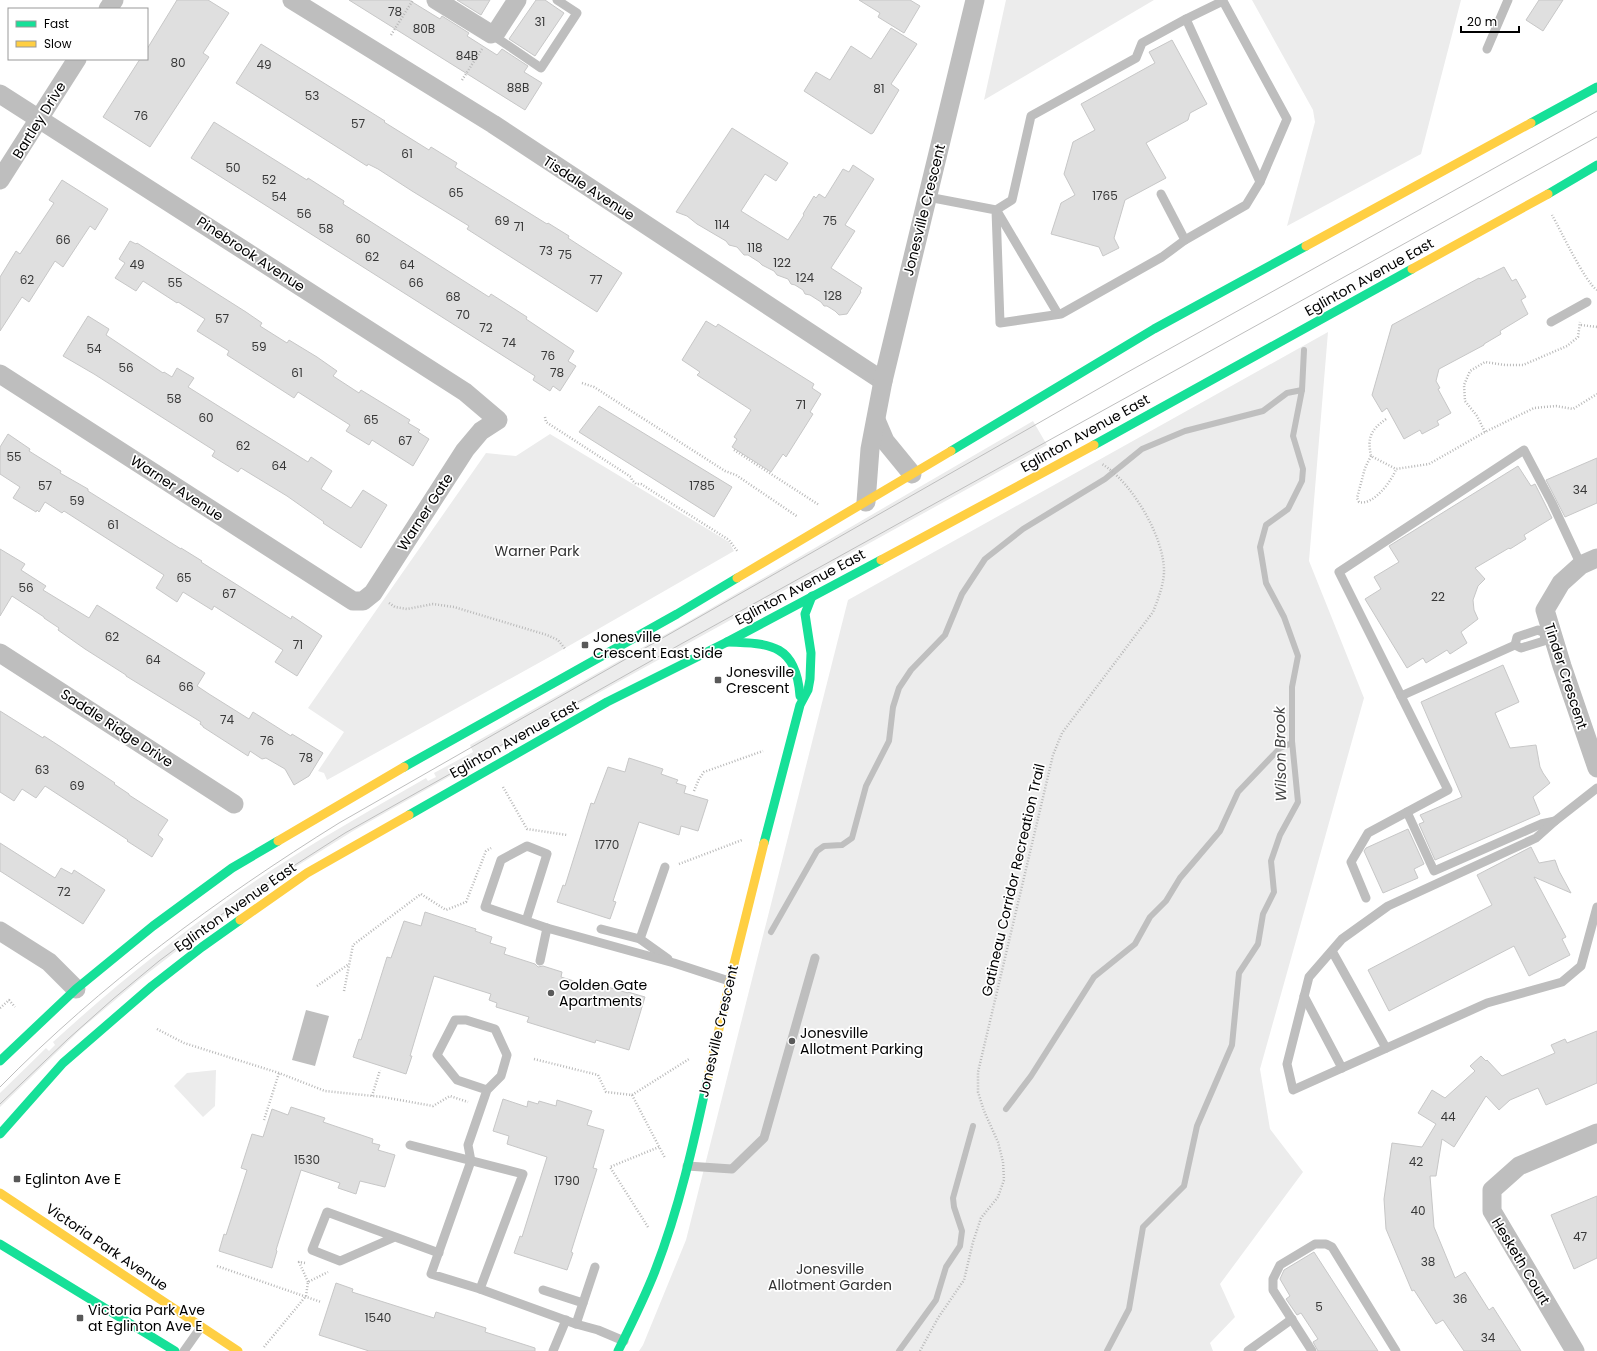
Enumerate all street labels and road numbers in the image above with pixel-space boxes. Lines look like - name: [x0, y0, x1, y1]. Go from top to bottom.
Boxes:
- street label: Bartley Drive: [7, 77, 71, 162]
- street label: Jonesville Crescent: [898, 142, 950, 278]
- street label: Tisdale Avenue: [539, 151, 639, 225]
- street label: Pinebrook Avenue: [193, 211, 309, 297]
- street label: Eglinton Avenue East: [1301, 233, 1437, 321]
- street label: Eglinton Avenue East: [1017, 389, 1153, 477]
- street label: Warner Avenue: [126, 450, 228, 526]
- street label: Warner Gate: [392, 469, 458, 555]
- street label: Eglinton Avenue East: [731, 544, 869, 630]
- street label: Tinder Crescent: [1539, 620, 1593, 732]
- street label: Saddle Ridge Drive: [57, 684, 178, 772]
- street label: Eglinton Avenue East: [446, 695, 582, 783]
- street label: Gatineau Corridor Recreation Trail: [976, 762, 1050, 998]
- street label: Eglinton Avenue East: [170, 857, 300, 957]
- street label: Jonesville Crescent: [693, 963, 743, 1099]
- street label: Victoria Park Avenue: [42, 1199, 172, 1296]
- street label: Hesketh Court: [1487, 1214, 1555, 1308]

